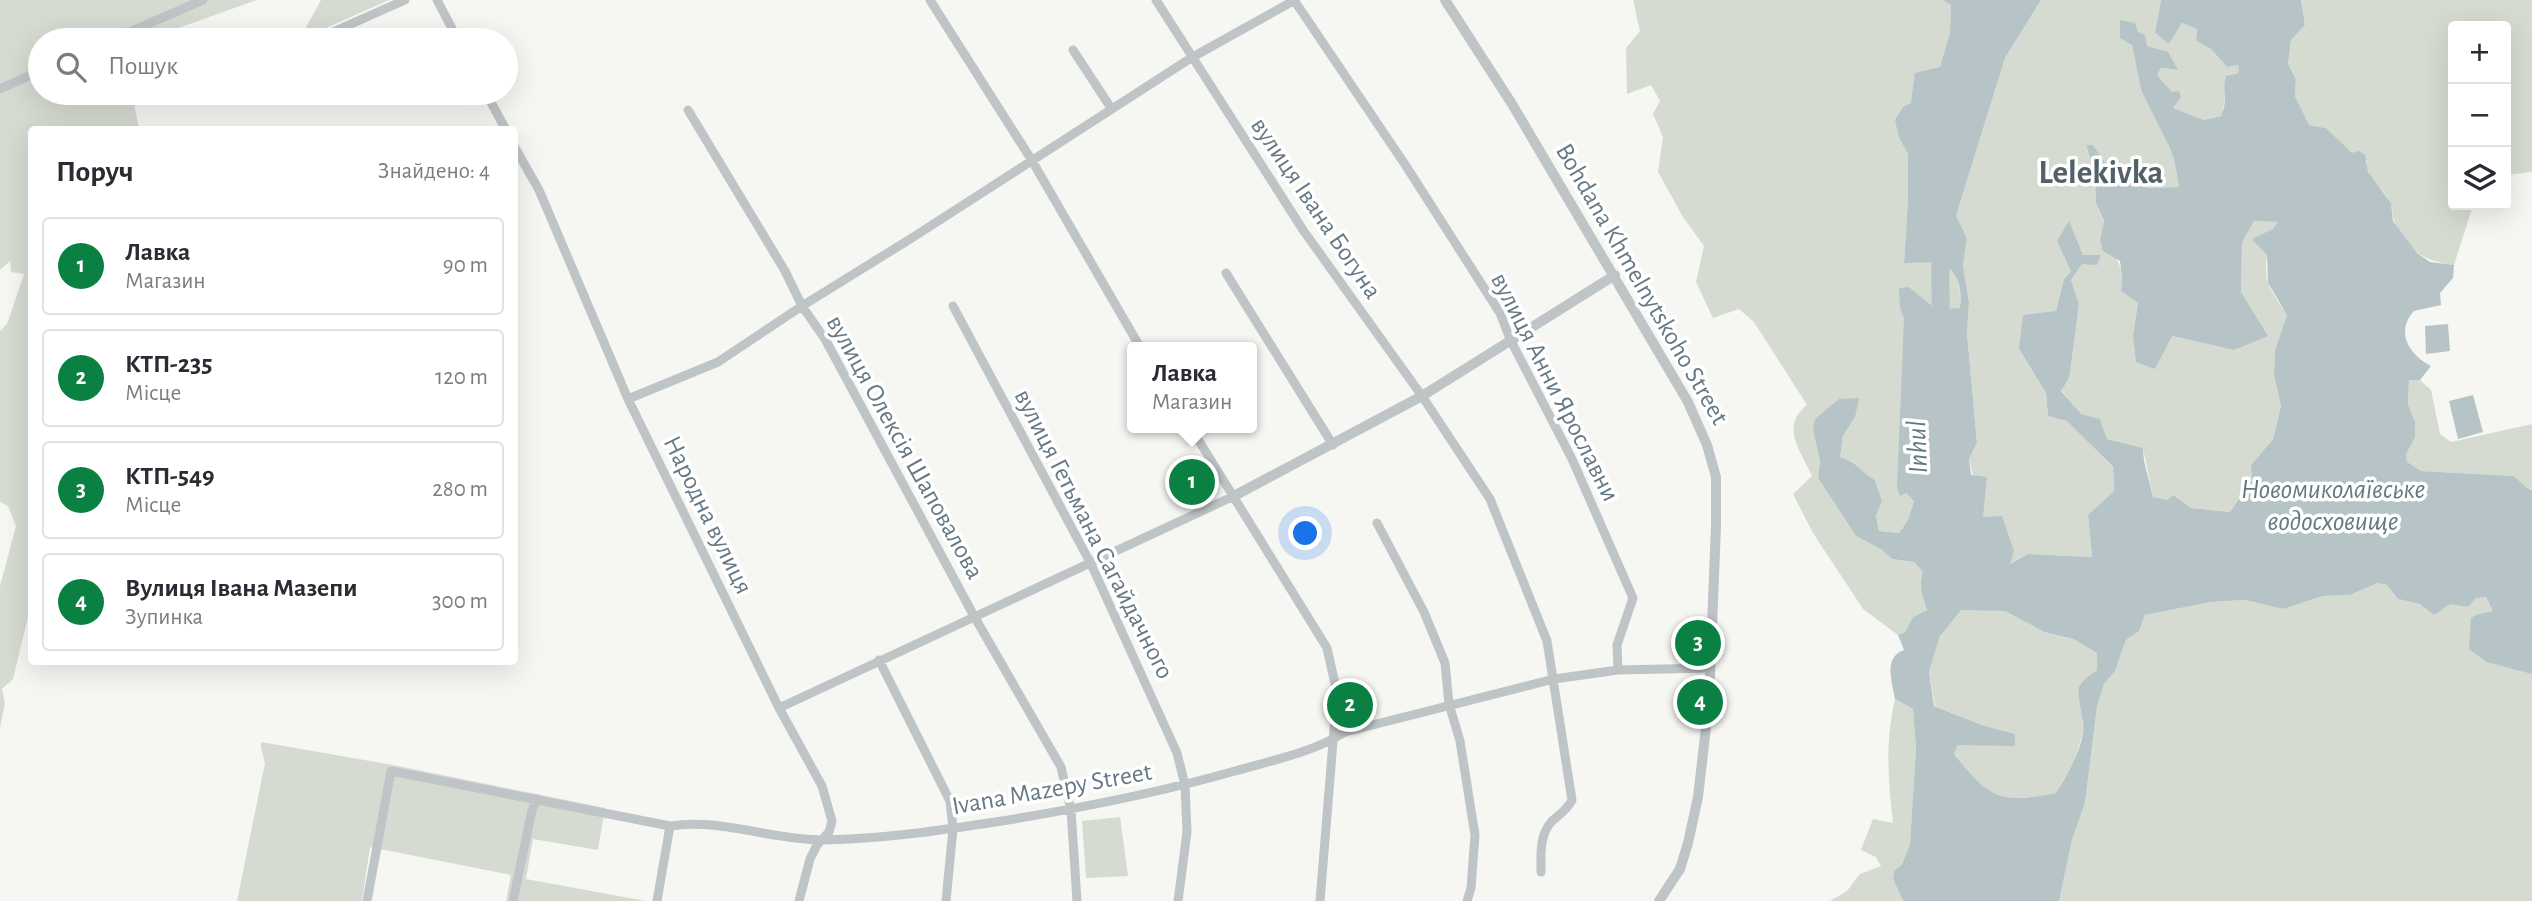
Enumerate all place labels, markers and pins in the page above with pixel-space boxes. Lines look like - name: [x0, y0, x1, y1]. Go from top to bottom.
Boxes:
- pin: 1: [1169, 456, 1215, 508]
- pin: 3: [1675, 617, 1721, 669]
- pin: 4: [1677, 676, 1723, 728]
- pin: 2: [1327, 679, 1373, 731]

